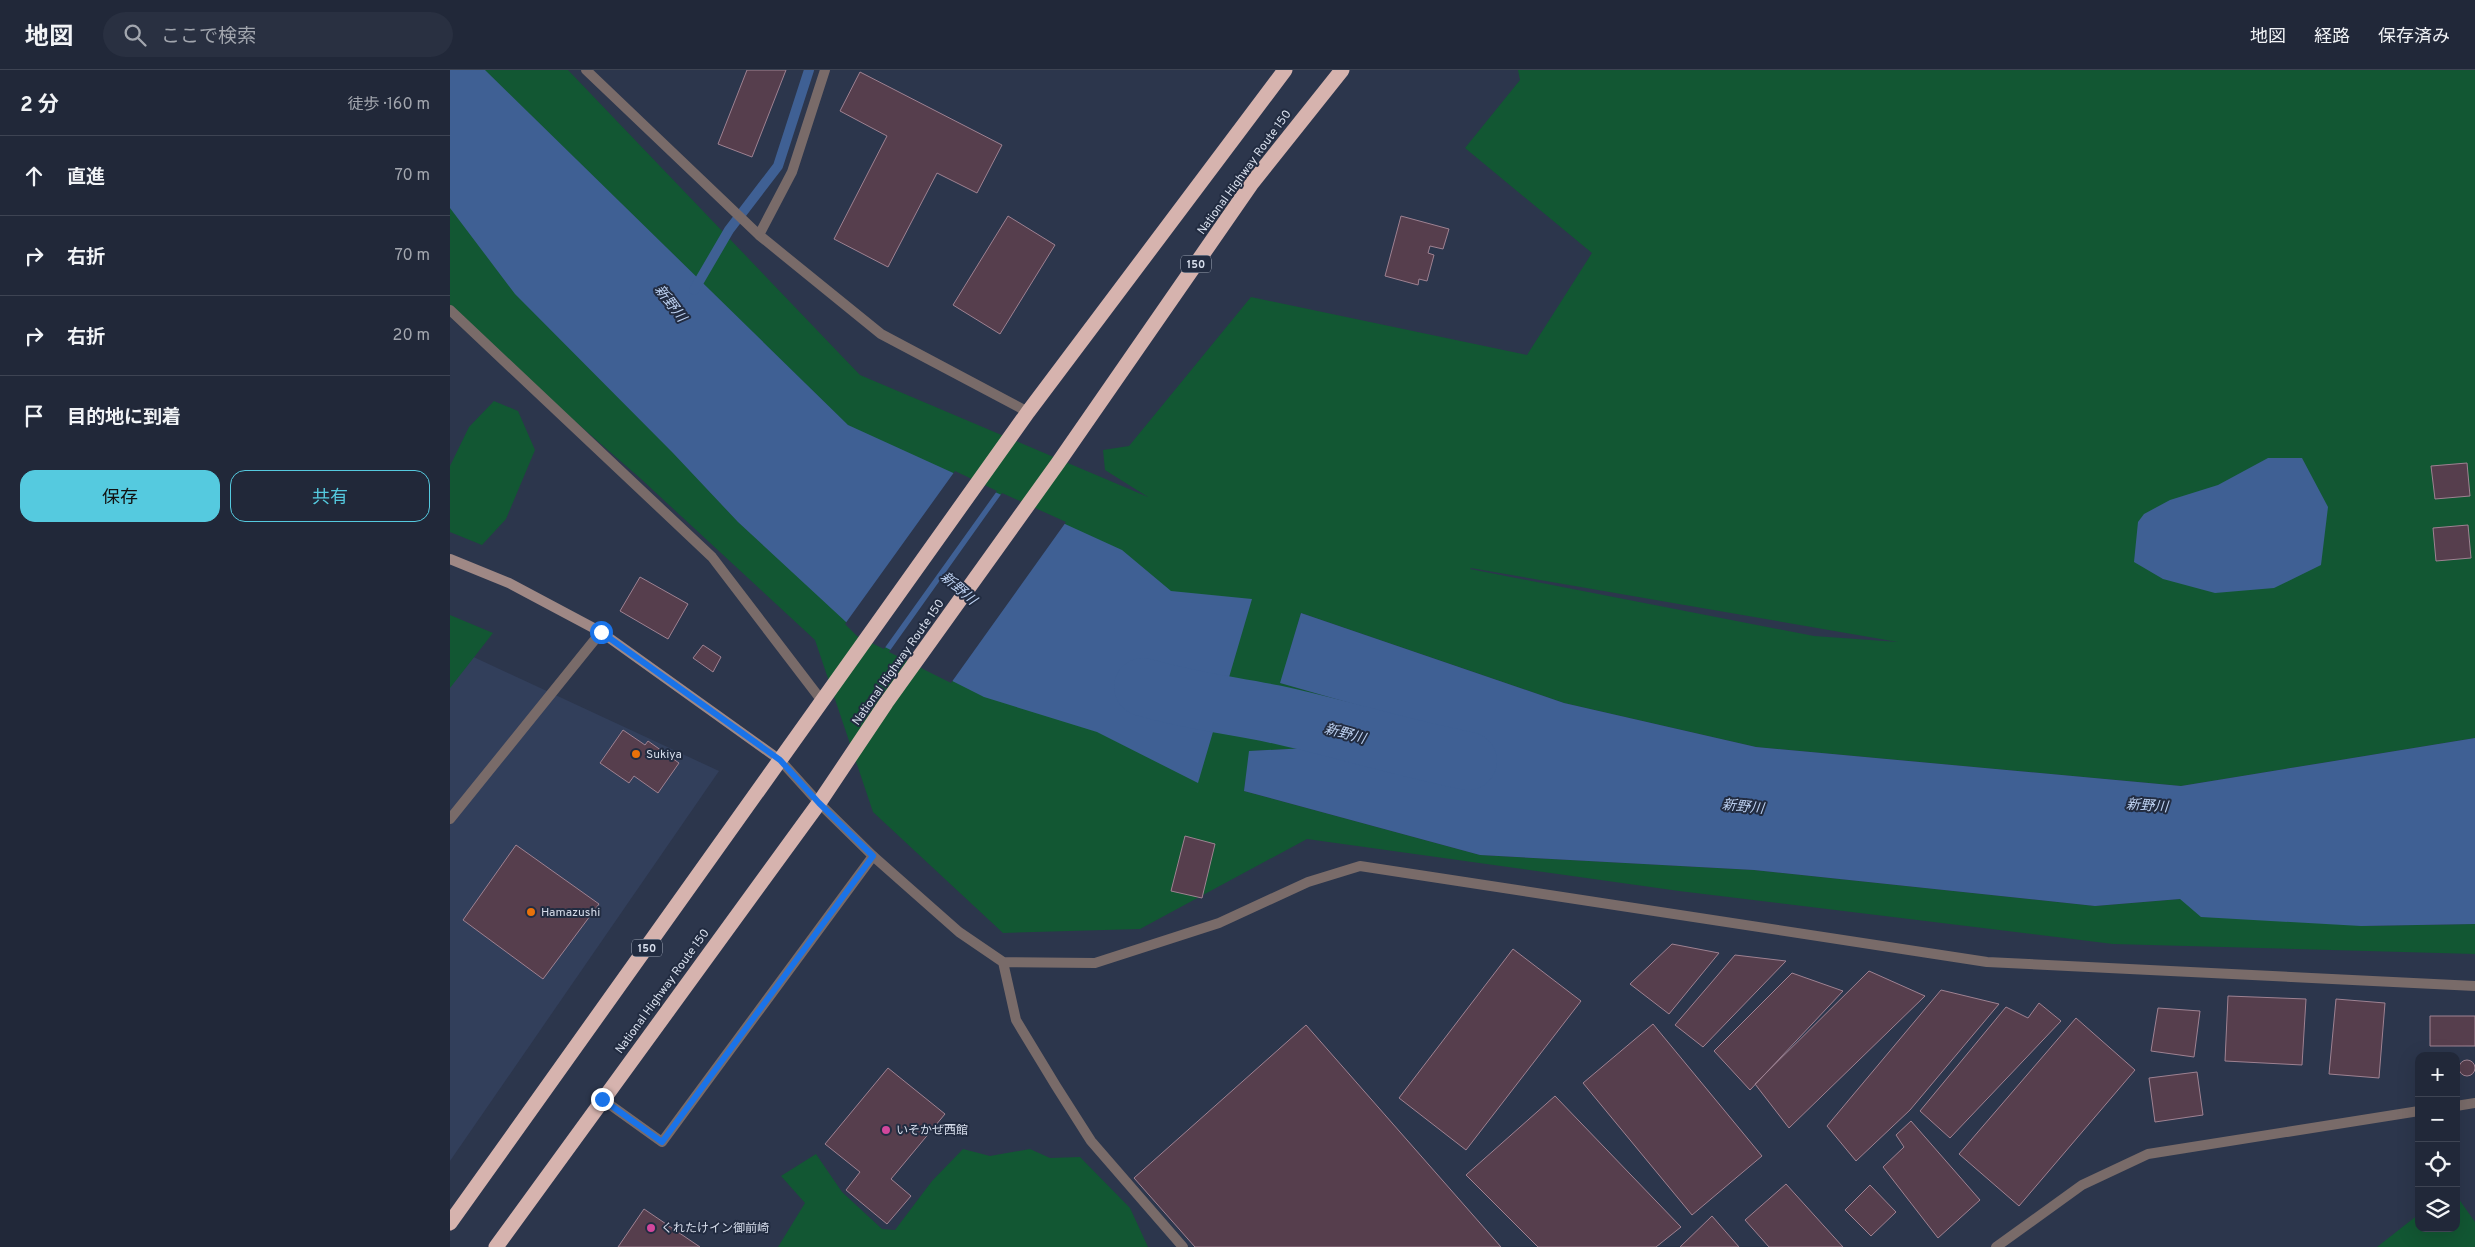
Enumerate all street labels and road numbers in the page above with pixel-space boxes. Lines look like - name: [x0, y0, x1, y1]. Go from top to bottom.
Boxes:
- street label: National Highway Route 150: [1194, 107, 1296, 238]
- road number: 150: [1181, 255, 1211, 272]
- street label: National Highway Route 150: [849, 596, 949, 729]
- street label: National Highway Route 150: [612, 926, 714, 1057]
- road number: 150: [632, 940, 662, 956]

